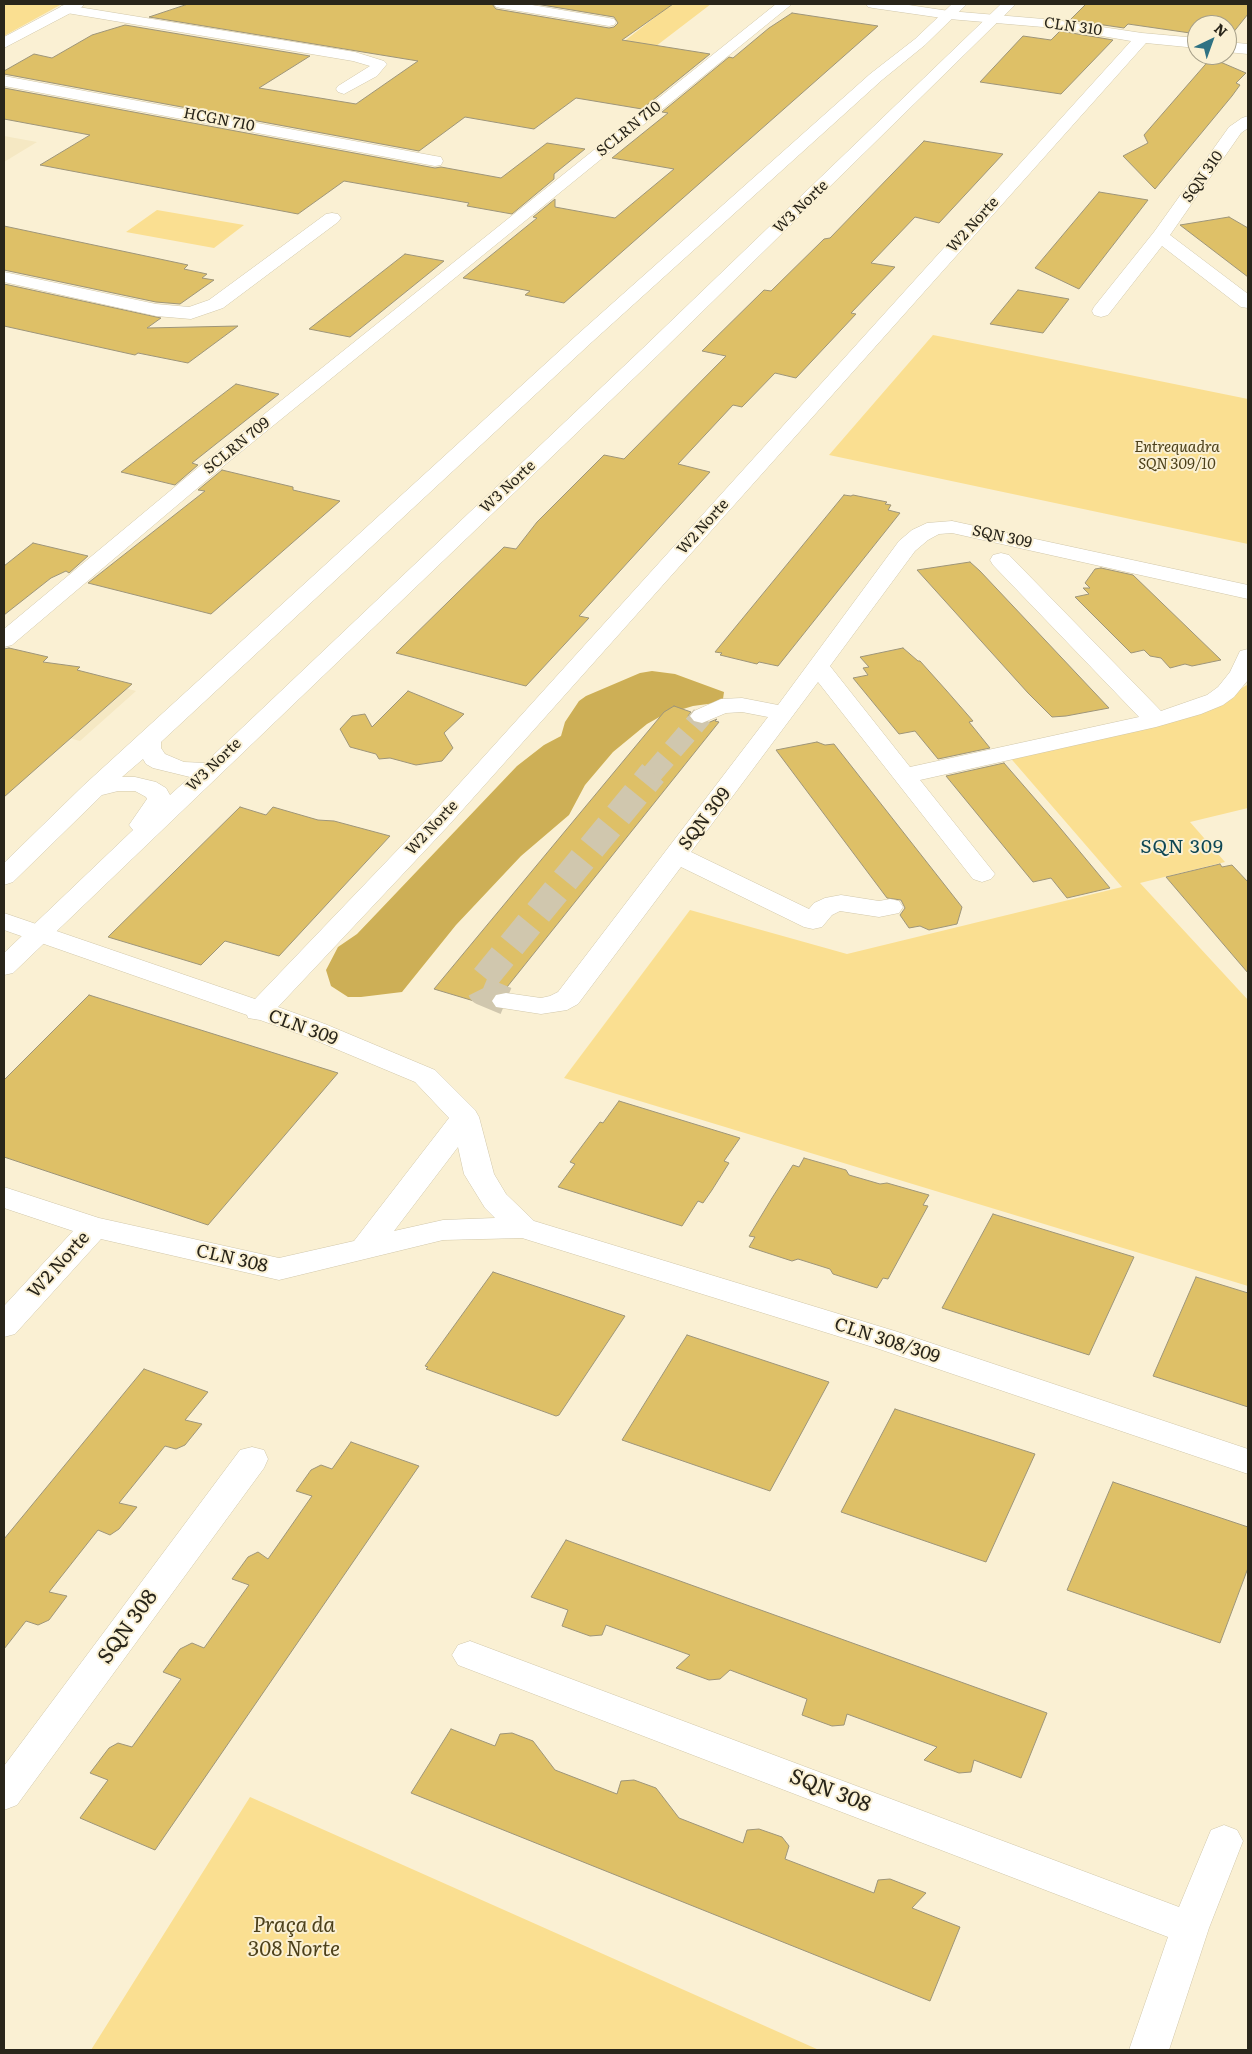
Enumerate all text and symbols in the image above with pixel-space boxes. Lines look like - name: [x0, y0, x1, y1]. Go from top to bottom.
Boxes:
- street label: CLN 310: [1043, 14, 1103, 40]
- north arrow: [1187, 15, 1237, 65]
- text: N: [1210, 18, 1232, 41]
- street label: SCLRN 710: [593, 98, 665, 160]
- street label: HCGN 710: [182, 104, 256, 136]
- street label: SQN 310: [1179, 148, 1227, 206]
- street label: W3 Norte: [770, 177, 832, 237]
- street label: W2 Norte: [943, 194, 1003, 256]
- street label: SCLRN 709: [200, 414, 274, 478]
- park label: Entrequadra SQN 309/10: [1134, 439, 1220, 474]
- street label: W3 Norte: [477, 457, 539, 517]
- street label: W2 Norte: [673, 496, 733, 558]
- street label: SQN 309: [971, 522, 1033, 552]
- street label: W3 Norte: [183, 735, 245, 795]
- street label: SQN 309: [675, 783, 735, 855]
- street label: W2 Norte: [402, 797, 462, 859]
- district label: SQN 309: [1139, 836, 1225, 858]
- street label: CLN 309: [265, 1005, 341, 1051]
- street label: W2 Norte: [24, 1227, 94, 1303]
- street label: CLN 308: [194, 1240, 270, 1278]
- street label: CLN 308/309: [832, 1314, 942, 1368]
- street label: SQN 308: [93, 1585, 163, 1669]
- street label: SQN 308: [786, 1764, 874, 1818]
- park label: Praça da 308 Norte: [248, 1913, 340, 1963]

